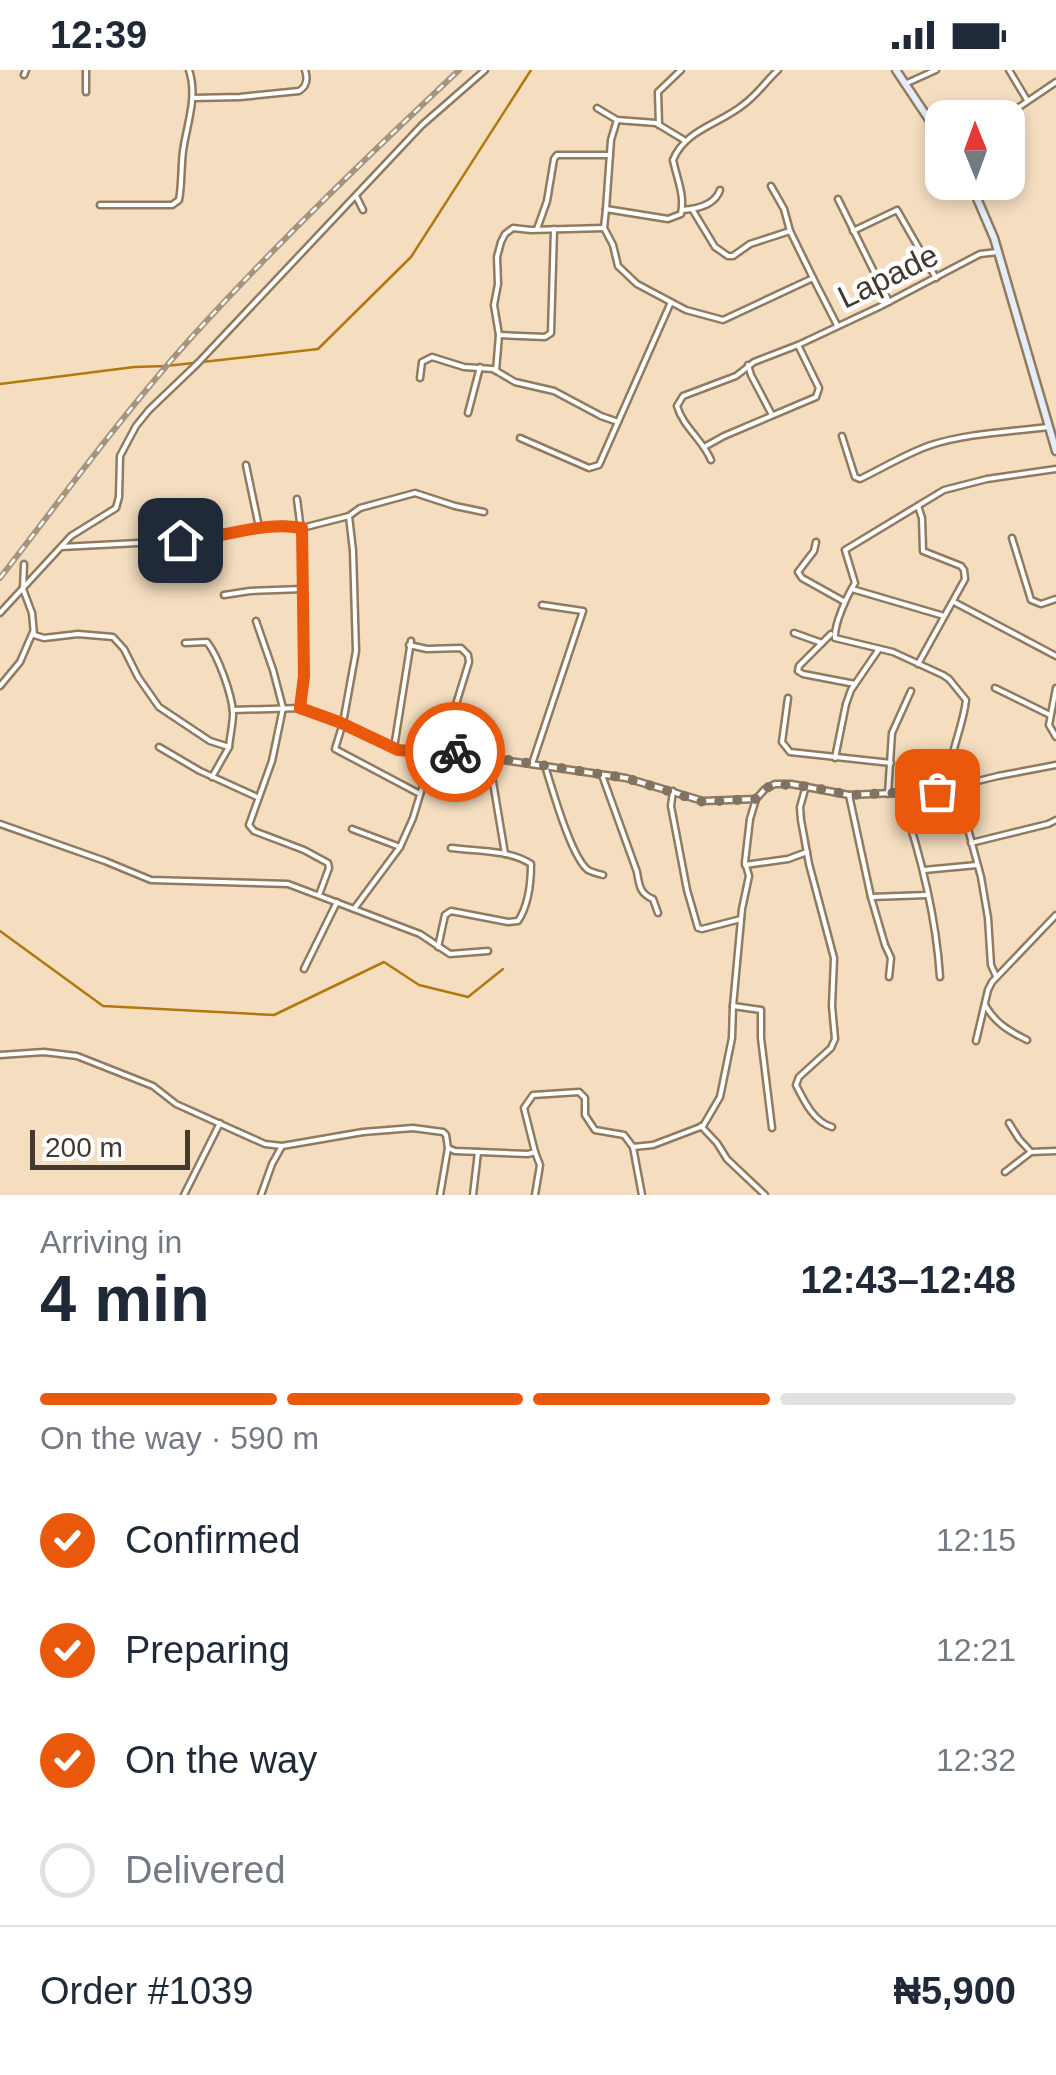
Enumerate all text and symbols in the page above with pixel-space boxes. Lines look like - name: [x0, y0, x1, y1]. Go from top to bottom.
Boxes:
- text: 12:39: [50, 14, 147, 56]
- north arrow: [925, 100, 1025, 200]
- map controls: [925, 100, 1025, 200]
- street label: Lapade: [832, 236, 944, 316]
- pin: [138, 498, 223, 583]
- icon: home: [153, 513, 208, 568]
- courier: [405, 702, 505, 802]
- icon: bike: [428, 725, 483, 780]
- pin: [895, 749, 980, 834]
- icon: bag: [910, 764, 965, 819]
- scale bar: [30, 1125, 190, 1170]
- text: 200 m: [45, 1132, 123, 1163]
- text: Arriving in: [40, 1224, 182, 1260]
- text: 12:43–12:48: [800, 1259, 1016, 1301]
- text: 4 min: [40, 1262, 210, 1335]
- text: On the way · 590 m: [40, 1420, 319, 1456]
- icon: check: [40, 1513, 95, 1568]
- text: Confirmed: [125, 1519, 300, 1561]
- text: 12:15: [936, 1522, 1016, 1558]
- icon: check: [40, 1623, 95, 1678]
- text: Preparing: [125, 1629, 290, 1671]
- text: 12:21: [936, 1632, 1016, 1668]
- icon: check: [40, 1733, 95, 1788]
- text: On the way: [125, 1739, 317, 1781]
- text: 12:32: [936, 1742, 1016, 1778]
- text: Delivered: [125, 1849, 286, 1891]
- text: Order #1039: [40, 1970, 253, 2012]
- text: ₦5,900: [893, 1970, 1016, 2012]

